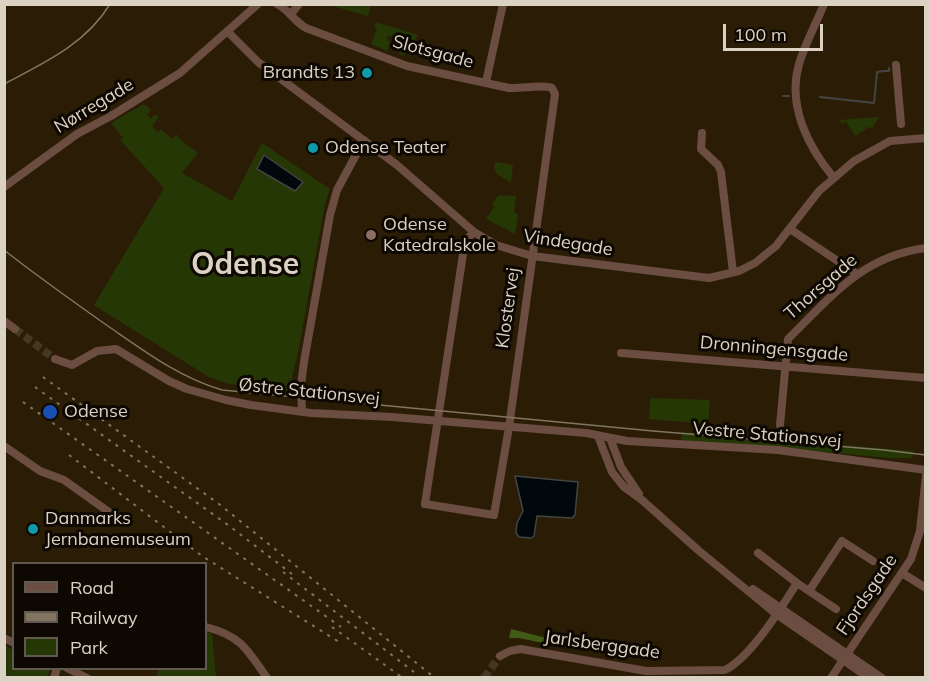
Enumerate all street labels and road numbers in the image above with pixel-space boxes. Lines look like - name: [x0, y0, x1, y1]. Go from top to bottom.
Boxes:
- street label: Slotsgade: [390, 31, 476, 73]
- street label: Nørregade: [50, 74, 138, 138]
- street label: Vindegade: [522, 225, 614, 261]
- street label: Thorsgade: [780, 250, 862, 324]
- street label: Klostervej: [492, 266, 524, 350]
- street label: Dronningensgade: [699, 332, 849, 366]
- street label: Østre Stationsvej: [237, 374, 381, 410]
- street label: Vestre Stationsvej: [692, 418, 842, 452]
- street label: Fjordsgade: [832, 550, 902, 640]
- street label: Jarlsberggade: [543, 626, 661, 664]

